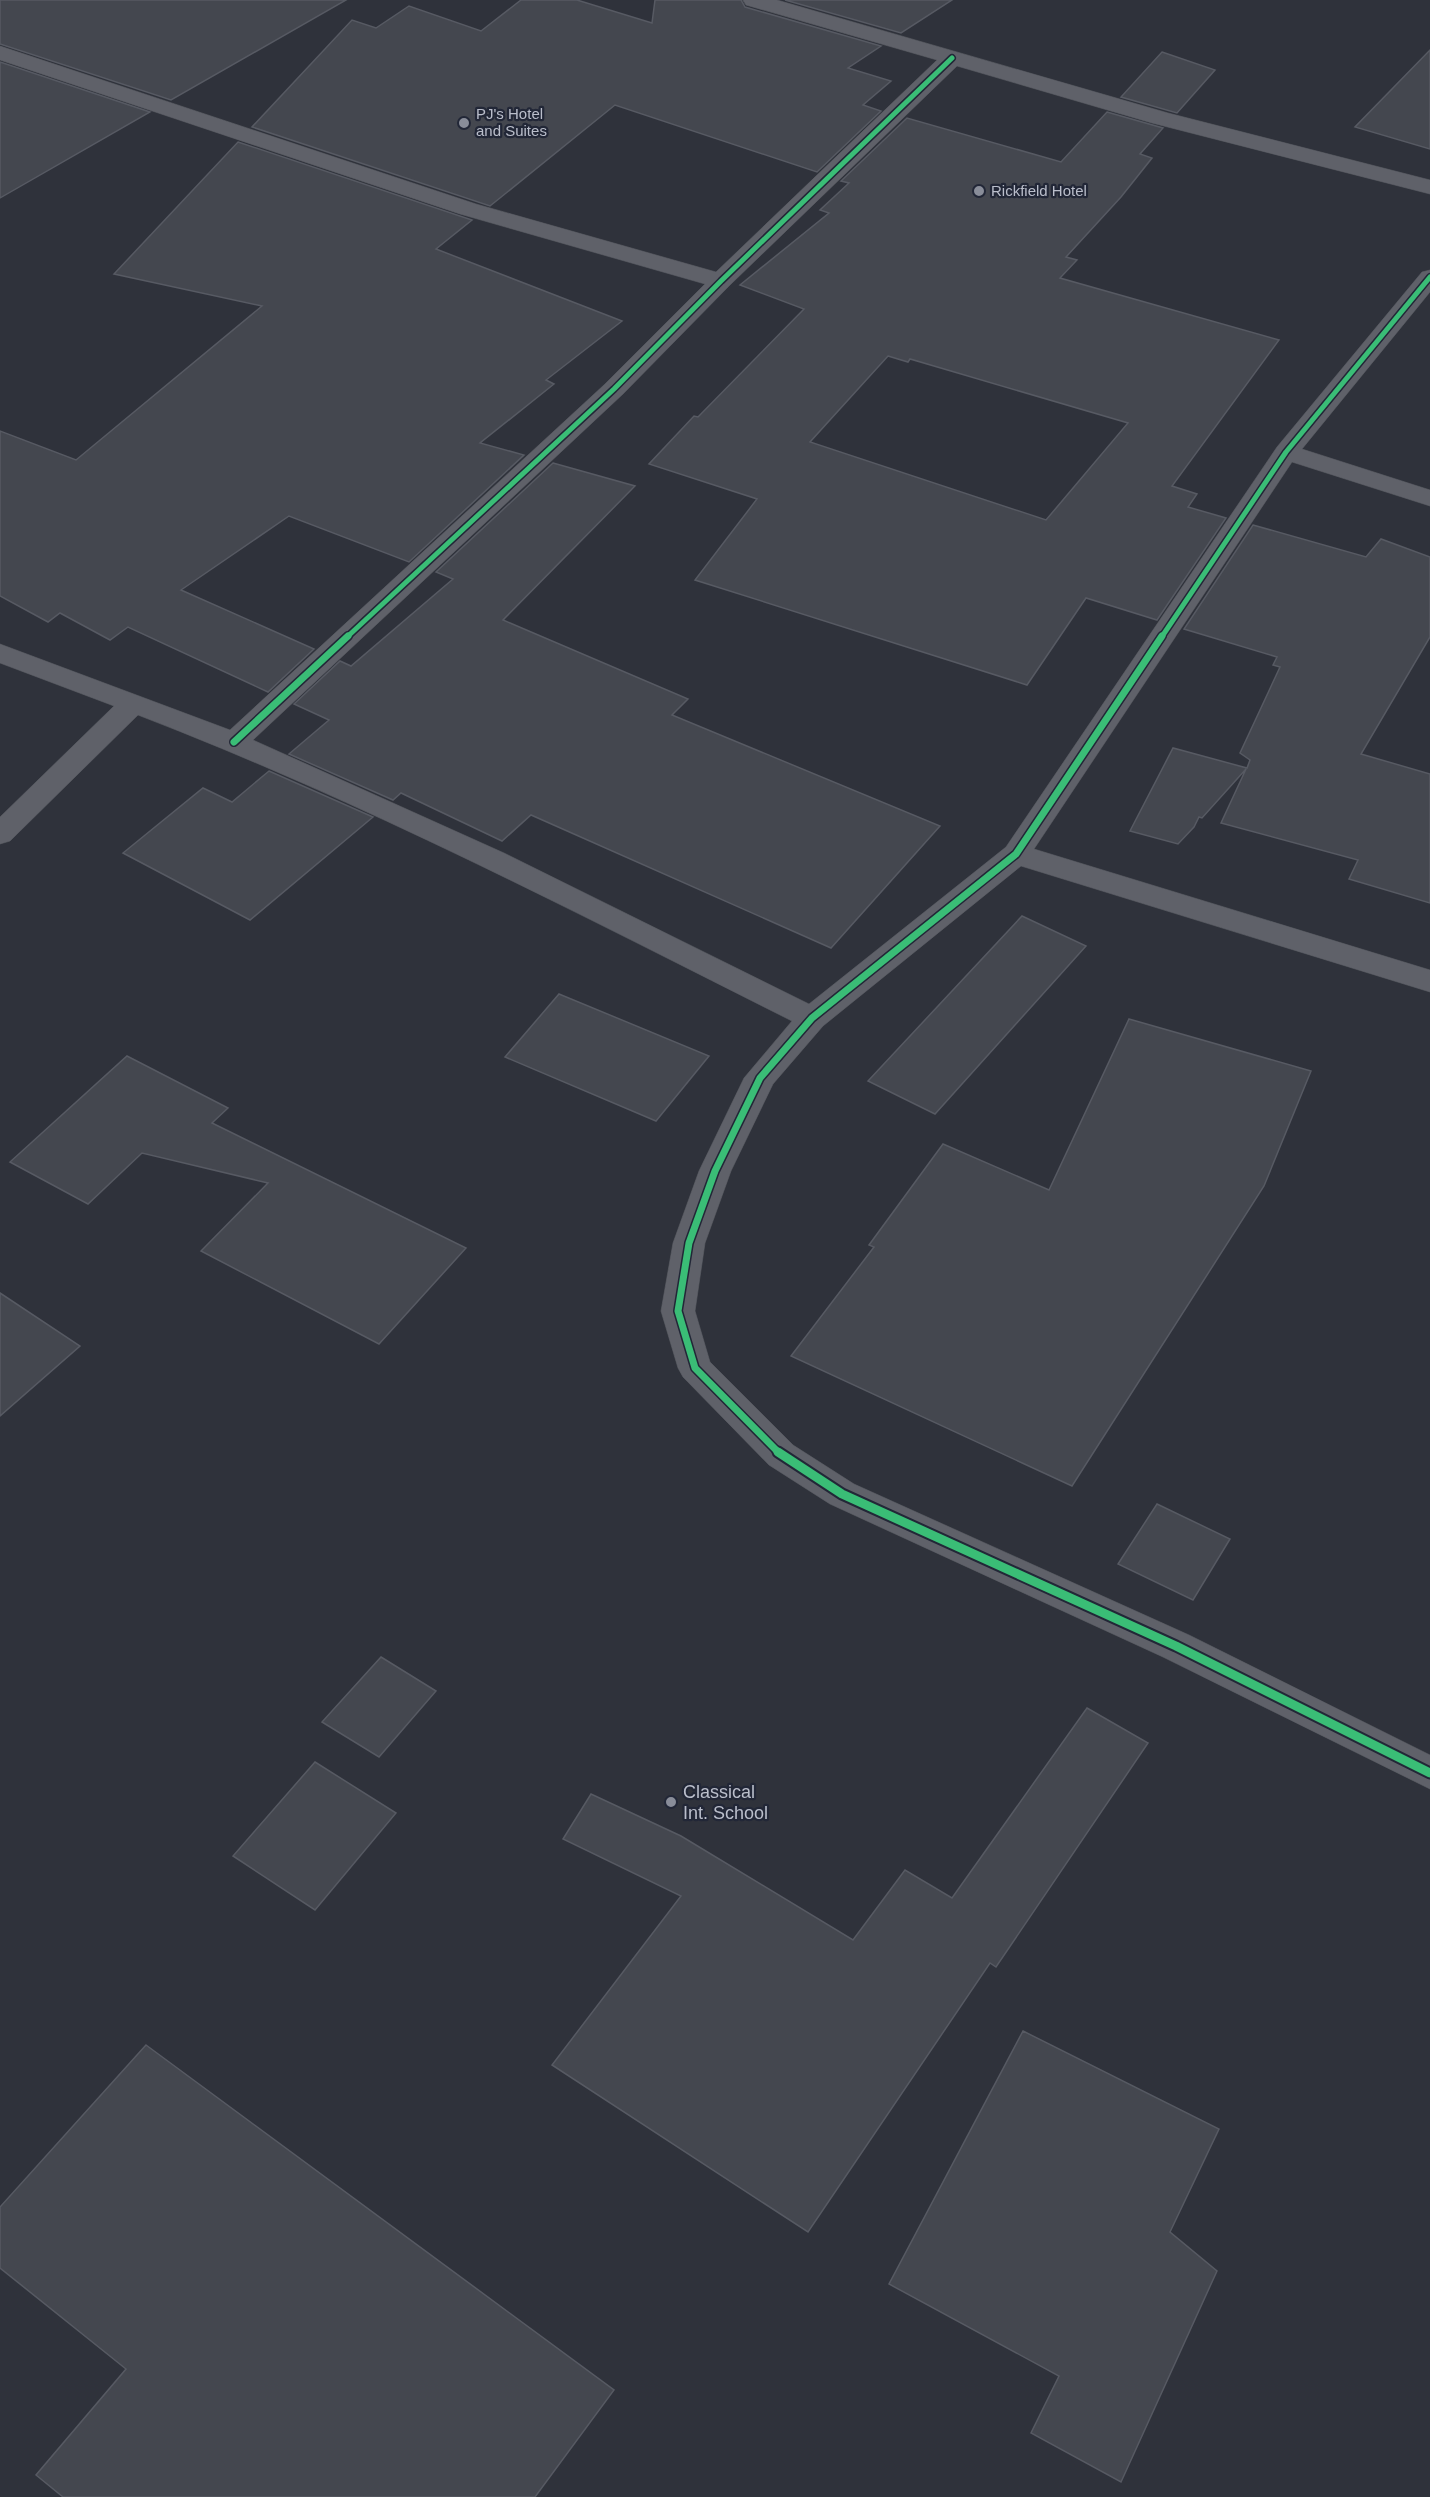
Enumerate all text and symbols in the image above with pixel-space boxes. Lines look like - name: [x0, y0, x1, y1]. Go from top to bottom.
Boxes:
- place label: PJ's Hotel and Suites: [476, 105, 547, 139]
- marker: PJ's Hotel and Suites: [457, 116, 471, 130]
- place label: Rickfield Hotel: [991, 182, 1087, 199]
- marker: Rickfield Hotel: [972, 184, 986, 198]
- place label: Classical Int. School: [683, 1782, 768, 1823]
- marker: Classical Int. School: [664, 1795, 678, 1809]

